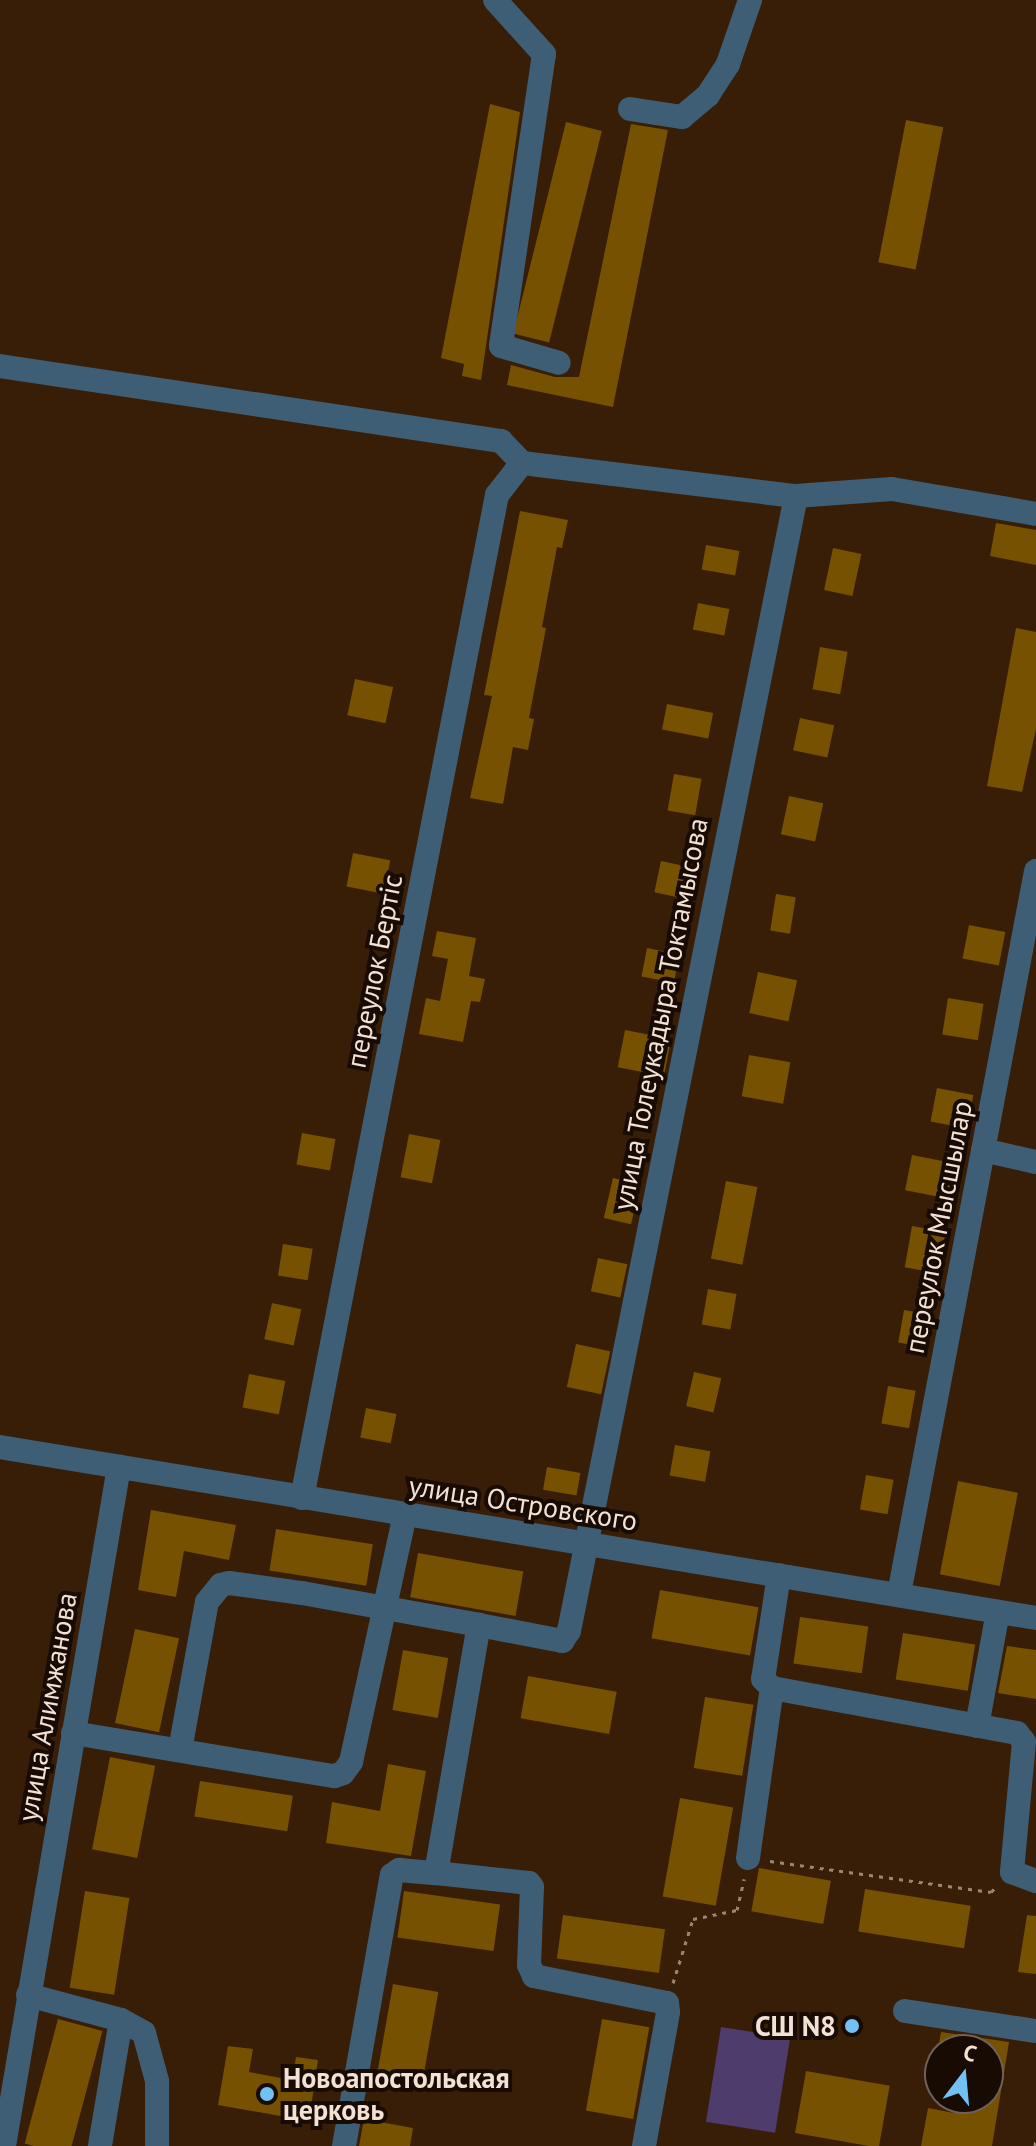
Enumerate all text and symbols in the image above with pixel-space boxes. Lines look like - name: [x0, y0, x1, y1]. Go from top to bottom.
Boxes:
- street label: улица Толеукадыра Токтамысова: [605, 814, 715, 1214]
- street label: переулок Бертіс: [339, 871, 409, 1071]
- street label: переулок Мысшылар: [897, 1098, 979, 1356]
- street label: улица Островского: [406, 1468, 640, 1538]
- street label: улица Алимжанова: [10, 1589, 84, 1825]
- place label: СШ N8: [755, 2009, 836, 2043]
- marker: СШ N8: [843, 2017, 861, 2035]
- north arrow: [924, 2034, 1004, 2114]
- text: С: [960, 2038, 980, 2068]
- place label: Новоапостольская церковь: [283, 2061, 510, 2127]
- marker: Новоапостольская церковь: [258, 2085, 276, 2103]

